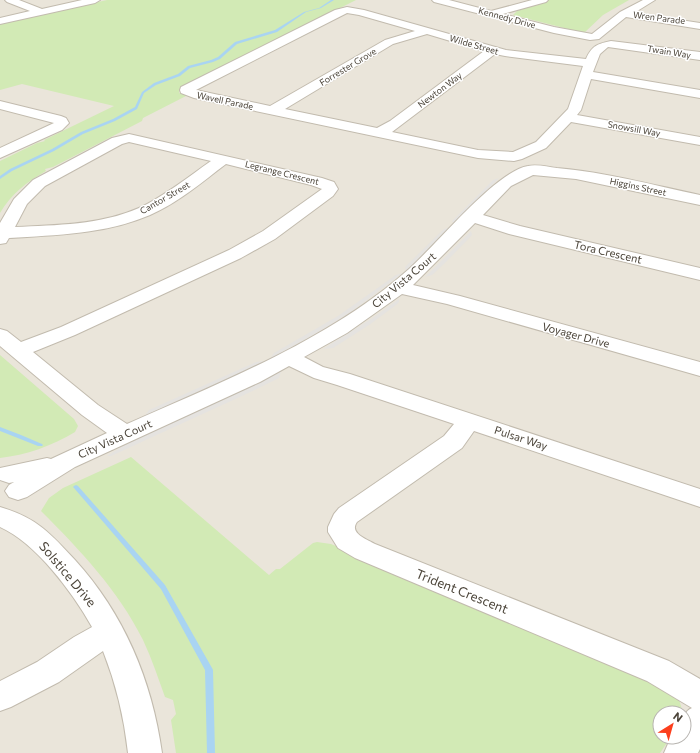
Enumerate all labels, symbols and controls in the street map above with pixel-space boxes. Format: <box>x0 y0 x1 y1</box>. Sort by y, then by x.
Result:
street label: Kennedy Drive <box>477 5 537 31</box>
street label: Wren Parade <box>632 9 686 26</box>
street label: Wilde Street <box>448 32 500 57</box>
street label: Twain Way <box>646 43 692 60</box>
street label: Forrester Grove <box>317 45 378 88</box>
street label: Newton Way <box>415 69 464 110</box>
street label: Wavell Parade <box>196 89 255 112</box>
street label: Snowsill Way <box>607 118 662 139</box>
street label: Legrange Crescent <box>244 158 321 187</box>
street label: Higgins Street <box>609 175 668 198</box>
street label: Cantor Street <box>138 179 192 216</box>
street label: Tora Crescent <box>573 237 644 266</box>
street label: City Vista Court <box>369 249 439 310</box>
street label: Voyager Drive <box>541 319 611 350</box>
street label: City Vista Court <box>76 416 154 461</box>
street label: Pulsar Way <box>493 423 550 452</box>
street label: Solstice Drive <box>36 538 100 610</box>
street label: Trident Crescent <box>414 565 510 617</box>
north arrow <box>652 705 692 745</box>
text: N <box>671 709 686 724</box>

